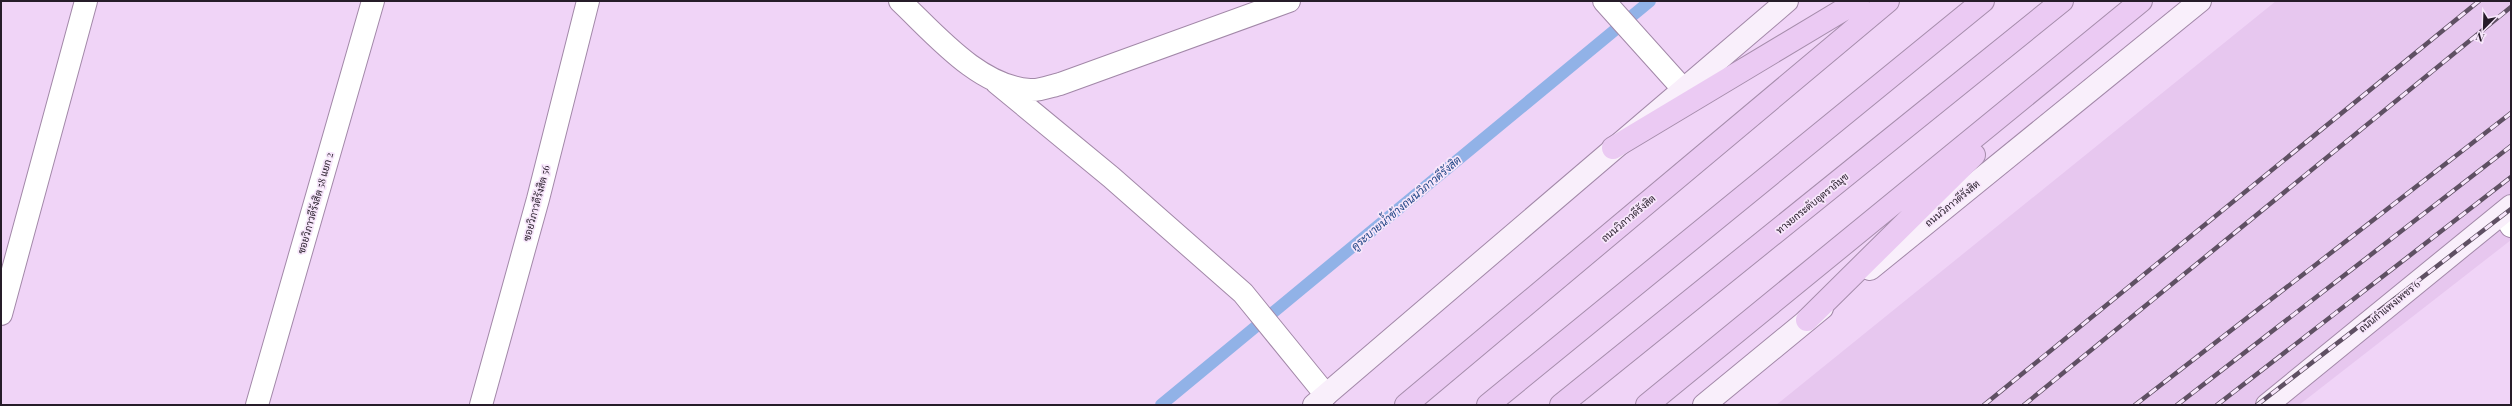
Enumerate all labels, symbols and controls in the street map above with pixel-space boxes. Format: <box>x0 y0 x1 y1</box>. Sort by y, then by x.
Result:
north arrow <box>2464 8 2504 48</box>
text: N <box>2473 29 2486 46</box>
street label: ซอยวิภาวดีรังสิต 58 แยก 2 <box>294 150 336 255</box>
water label: คูระบายน้ำข้างถนนวิภาวดีรังสิต <box>1346 150 1465 254</box>
street label: ซอยวิภาวดีรังสิต 56 <box>519 164 553 242</box>
street label: ทางยกระดับอุตราภิมุข <box>1773 169 1852 237</box>
street label: ถนนวิภาวดีรังสิต <box>1922 176 1982 230</box>
street label: ถนนวิภาวดีรังสิต <box>1598 191 1658 245</box>
street label: ถนนกำแพงเพชร 6 <box>2355 277 2423 335</box>

